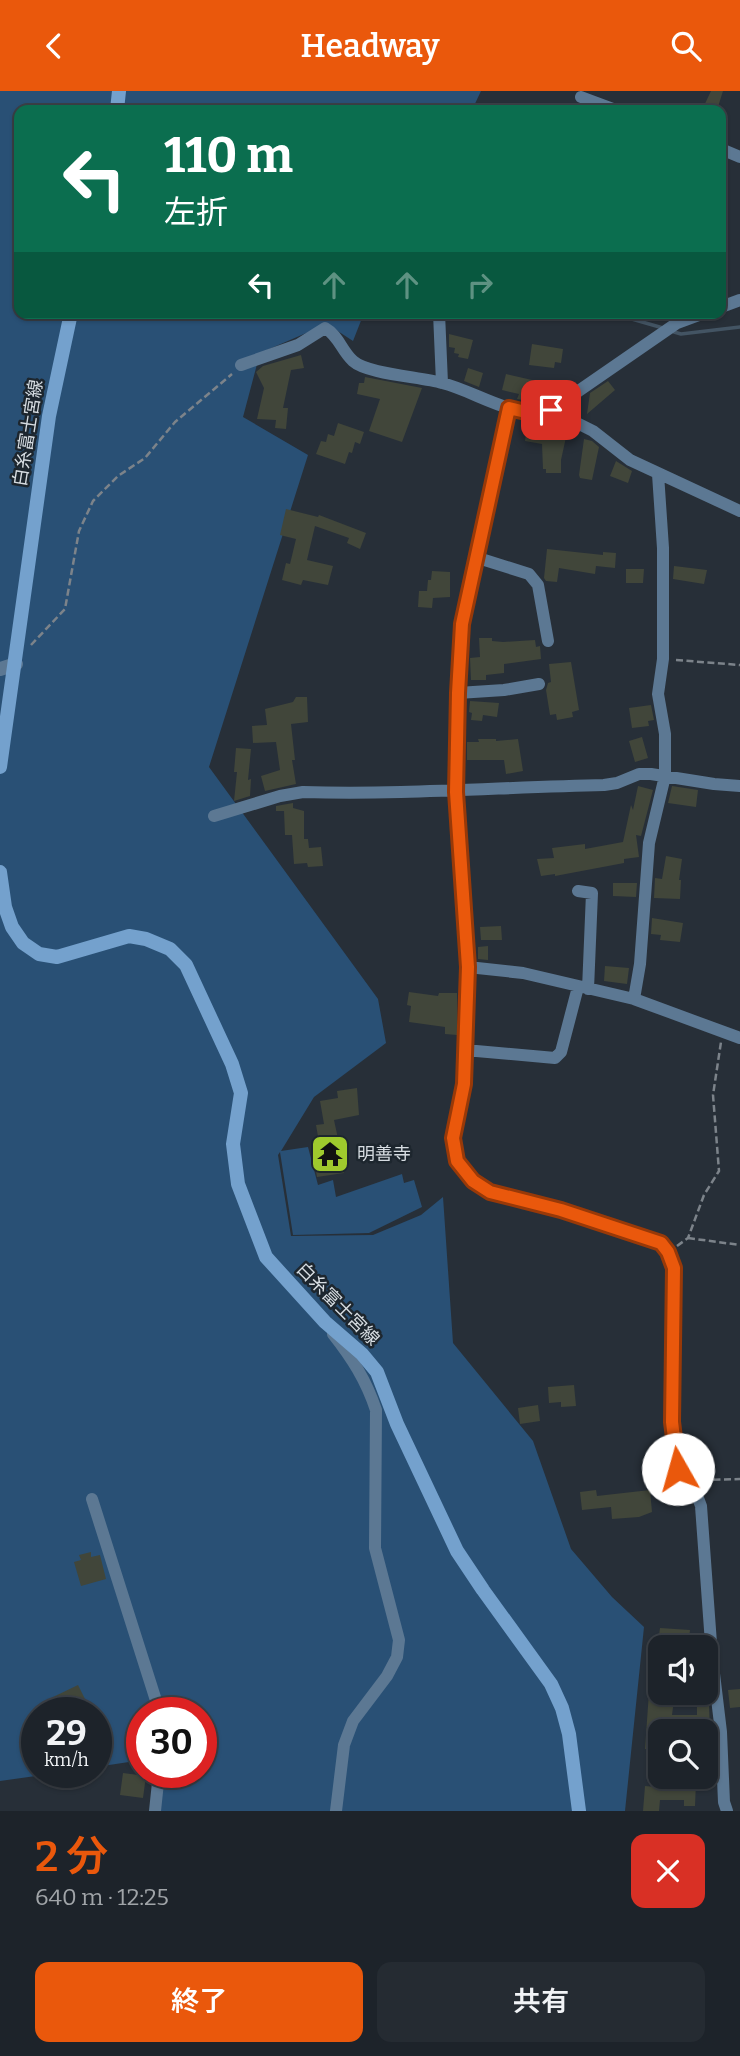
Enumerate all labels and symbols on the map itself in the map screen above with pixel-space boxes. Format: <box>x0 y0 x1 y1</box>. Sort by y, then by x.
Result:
street label: 白糸富士宮線 <box>9 378 47 488</box>
pin <box>521 380 581 440</box>
temple icon: 明善寺 <box>309 1133 351 1175</box>
place label: 明善寺 <box>357 1143 411 1165</box>
street label: 白糸富士宮線 <box>292 1258 384 1350</box>
position arrow <box>641 1432 715 1506</box>
speed limit sign: 30 <box>126 1697 217 1788</box>

